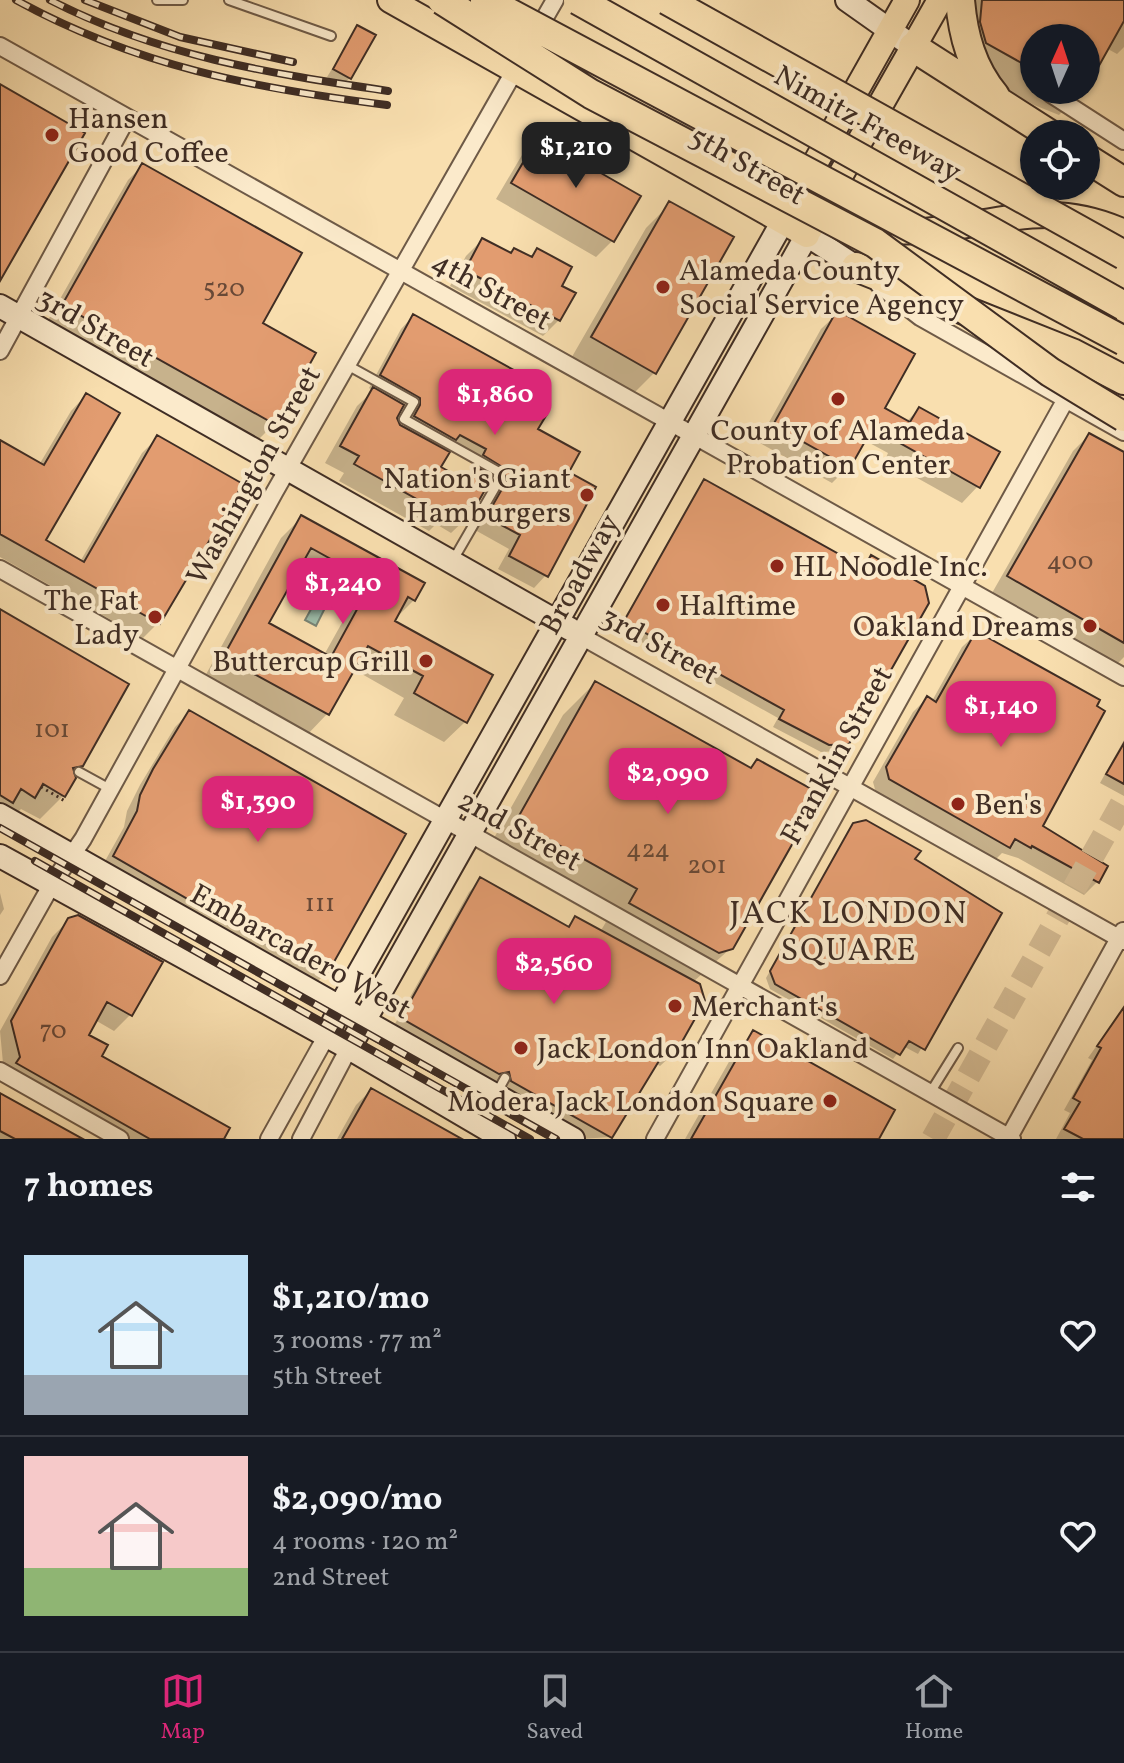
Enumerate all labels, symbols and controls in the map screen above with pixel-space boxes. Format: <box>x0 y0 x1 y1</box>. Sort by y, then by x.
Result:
north arrow <box>1020 24 1100 104</box>
map controls <box>1020 24 1100 200</box>
street label: Nimitz Freeway <box>766 56 968 194</box>
place label: Hansen Good Coffee <box>68 99 229 175</box>
street label: 5th Street <box>681 117 813 217</box>
button: locate <box>1020 120 1100 200</box>
pin: $1,210 <box>511 122 641 190</box>
marker: Hansen Good Coffee <box>43 126 61 144</box>
text: $1,210 <box>540 130 612 166</box>
street label: 4th Street <box>424 242 558 342</box>
place label: Alameda County Social Service Agency <box>679 251 964 327</box>
house number: 520 <box>203 271 245 307</box>
street label: 3rd Street <box>28 278 162 379</box>
marker: Alameda County Social Service Agency <box>654 278 672 296</box>
street label: Washington Street <box>177 359 332 593</box>
pin: $1,860 <box>430 369 560 437</box>
text: $1,860 <box>457 377 533 413</box>
marker: County of Alameda Probation Center <box>829 390 847 408</box>
place label: County of Alameda Probation Center <box>710 411 966 487</box>
place label: Nation's Giant Hamburgers <box>383 459 571 535</box>
marker: Nation's Giant Hamburgers <box>578 486 596 504</box>
street label: Broadway <box>530 507 631 643</box>
house number: 400 <box>1047 544 1093 580</box>
place label: HL Noodle Inc. <box>793 547 988 589</box>
marker: HL Noodle Inc. <box>768 557 786 575</box>
pin: $1,240 <box>278 558 408 626</box>
text: $1,240 <box>305 566 381 602</box>
place label: The Fat Lady <box>44 581 139 657</box>
place label: Halftime <box>679 586 796 628</box>
marker: Halftime <box>654 596 672 614</box>
street label: 3rd Street <box>592 597 726 697</box>
place label: Oakland Dreams <box>853 607 1074 649</box>
marker: The Fat Lady <box>146 608 164 626</box>
marker: Oakland Dreams <box>1081 617 1099 635</box>
place label: Buttercup Grill <box>212 642 410 684</box>
marker: Buttercup Grill <box>417 652 435 670</box>
street label: Franklin Street <box>771 659 904 853</box>
pin: $1,140 <box>936 681 1066 749</box>
text: $1,140 <box>964 689 1038 725</box>
house number: 101 <box>34 712 70 748</box>
pin: $2,090 <box>603 748 733 816</box>
text: $2,090 <box>627 756 709 792</box>
pin: $1,390 <box>193 776 323 844</box>
street label: 2nd Street <box>450 781 589 883</box>
text: $1,390 <box>220 784 296 820</box>
place label: Ben's <box>974 785 1042 827</box>
marker: Ben's <box>949 795 967 813</box>
house number: 424 <box>626 832 670 868</box>
house number: 201 <box>687 848 727 884</box>
street label: Embarcadero West <box>182 875 418 1031</box>
house number: 111 <box>305 886 335 922</box>
district label: JACK LONDON SQUARE <box>730 893 968 974</box>
pin: $2,560 <box>489 938 619 1006</box>
text: $2,560 <box>515 946 593 982</box>
place label: Merchant's <box>691 987 838 1029</box>
marker: Merchant's <box>666 997 684 1015</box>
house number: 70 <box>39 1013 67 1049</box>
place label: Jack London Inn Oakland <box>537 1029 869 1071</box>
marker: Jack London Inn Oakland <box>512 1039 530 1057</box>
place label: Modera Jack London Square <box>447 1082 814 1124</box>
marker: Modera Jack London Square <box>821 1092 839 1110</box>
text: 7 homes <box>24 1164 153 1211</box>
icon: filters <box>1056 1165 1100 1209</box>
text: $1,210/mo <box>272 1276 430 1323</box>
icon: home <box>88 1287 184 1383</box>
icon: heart <box>1056 1313 1100 1357</box>
text: 3 rooms · 77 m² <box>272 1323 442 1359</box>
text: 5th Street <box>272 1359 382 1395</box>
text: $2,090/mo <box>272 1477 442 1524</box>
icon: home <box>88 1488 184 1584</box>
icon: heart <box>1056 1514 1100 1558</box>
text: 4 rooms · 120 m² <box>272 1524 458 1560</box>
text: 2nd Street <box>272 1560 390 1596</box>
tab: Map <box>161 1669 205 1748</box>
tab: Saved <box>527 1669 583 1748</box>
tab: Home <box>905 1669 963 1748</box>

